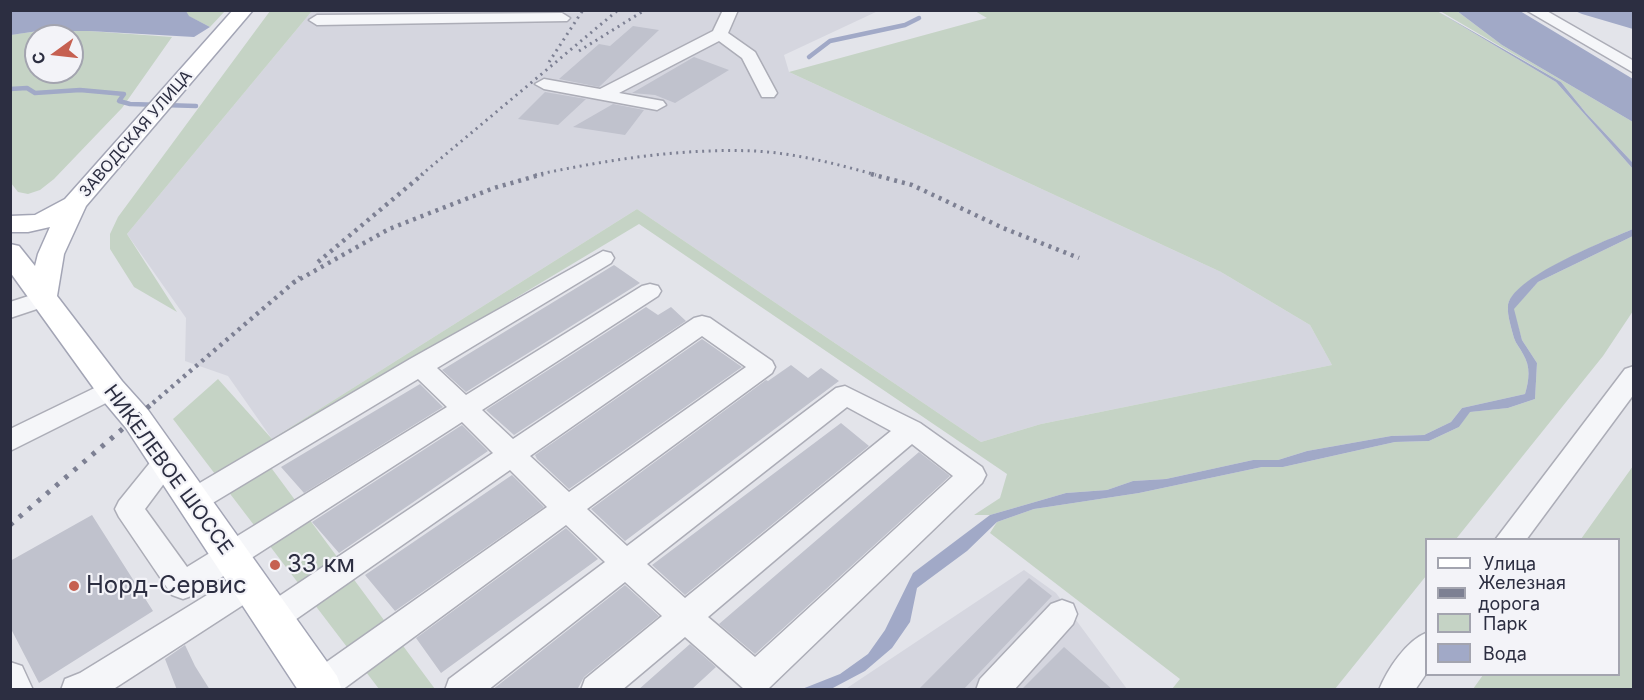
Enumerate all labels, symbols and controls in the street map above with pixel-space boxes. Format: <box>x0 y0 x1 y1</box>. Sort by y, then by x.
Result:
north arrow <box>24 24 84 84</box>
text: С <box>27 50 50 66</box>
street label: ЗАВОДСКАЯ УЛИЦА <box>76 67 196 201</box>
street label: НИКЕЛЕВОЕ ШОССЕ <box>98 380 238 560</box>
legend <box>1425 538 1620 676</box>
place label: 33 км <box>287 551 355 579</box>
text: Улица <box>1483 553 1536 574</box>
marker: 33 км <box>268 558 282 572</box>
place label: Норд-Сервис <box>86 572 247 600</box>
text: Железная дорога <box>1478 572 1566 614</box>
marker: Норд-Сервис <box>67 579 81 593</box>
text: Парк <box>1483 613 1527 634</box>
text: Вода <box>1483 643 1527 664</box>

